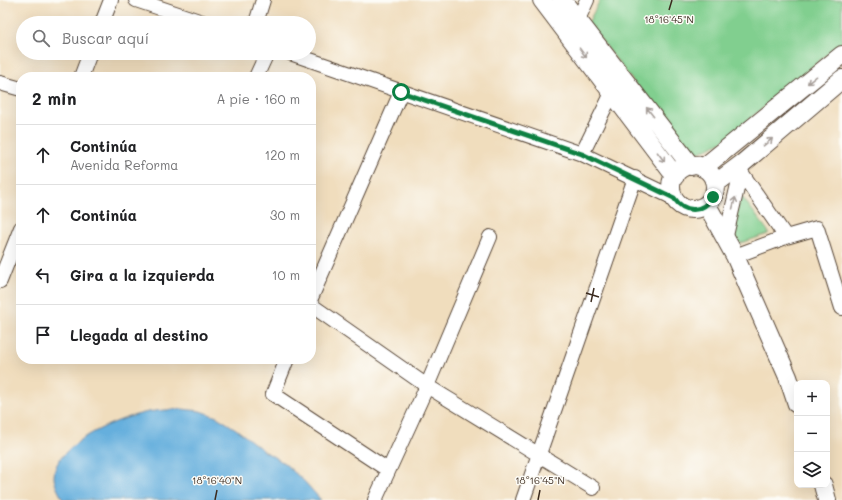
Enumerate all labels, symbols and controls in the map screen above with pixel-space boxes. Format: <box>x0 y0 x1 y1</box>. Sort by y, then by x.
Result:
text: 18°16'45"N <box>644 12 694 26</box>
search box <box>16 16 316 60</box>
icon: search <box>30 27 52 49</box>
text: Buscar aquí <box>62 28 149 48</box>
one-way arrow <box>578 48 587 59</box>
one-way arrow <box>806 75 817 84</box>
route start <box>392 83 410 101</box>
text: 2 min <box>32 87 77 109</box>
text: A pie · 160 m <box>217 90 300 107</box>
one-way arrow <box>646 107 654 118</box>
text: Continúa <box>70 136 137 156</box>
one-way arrow <box>762 138 773 147</box>
icon: ahead <box>32 144 54 166</box>
text: 120 m <box>264 146 300 163</box>
one-way arrow <box>657 152 665 163</box>
text: Avenida Reforma <box>70 156 178 173</box>
route end <box>704 188 722 206</box>
one-way arrow <box>731 196 738 209</box>
icon: ahead <box>32 204 54 226</box>
text: Continúa <box>70 205 137 225</box>
text: 30 m <box>270 206 300 223</box>
icon: left <box>32 264 54 286</box>
text: Gira a la izquierda <box>70 265 215 285</box>
text: 10 m <box>272 266 300 283</box>
icon: arrive <box>32 324 54 346</box>
text: Llegada al destino <box>70 325 208 345</box>
map controls <box>794 380 830 488</box>
button: + <box>794 380 830 416</box>
button: − <box>794 416 830 452</box>
button: layers <box>794 452 830 488</box>
text: 18°16'40"N <box>192 473 242 487</box>
text: 18°16'45"N <box>515 473 565 487</box>

